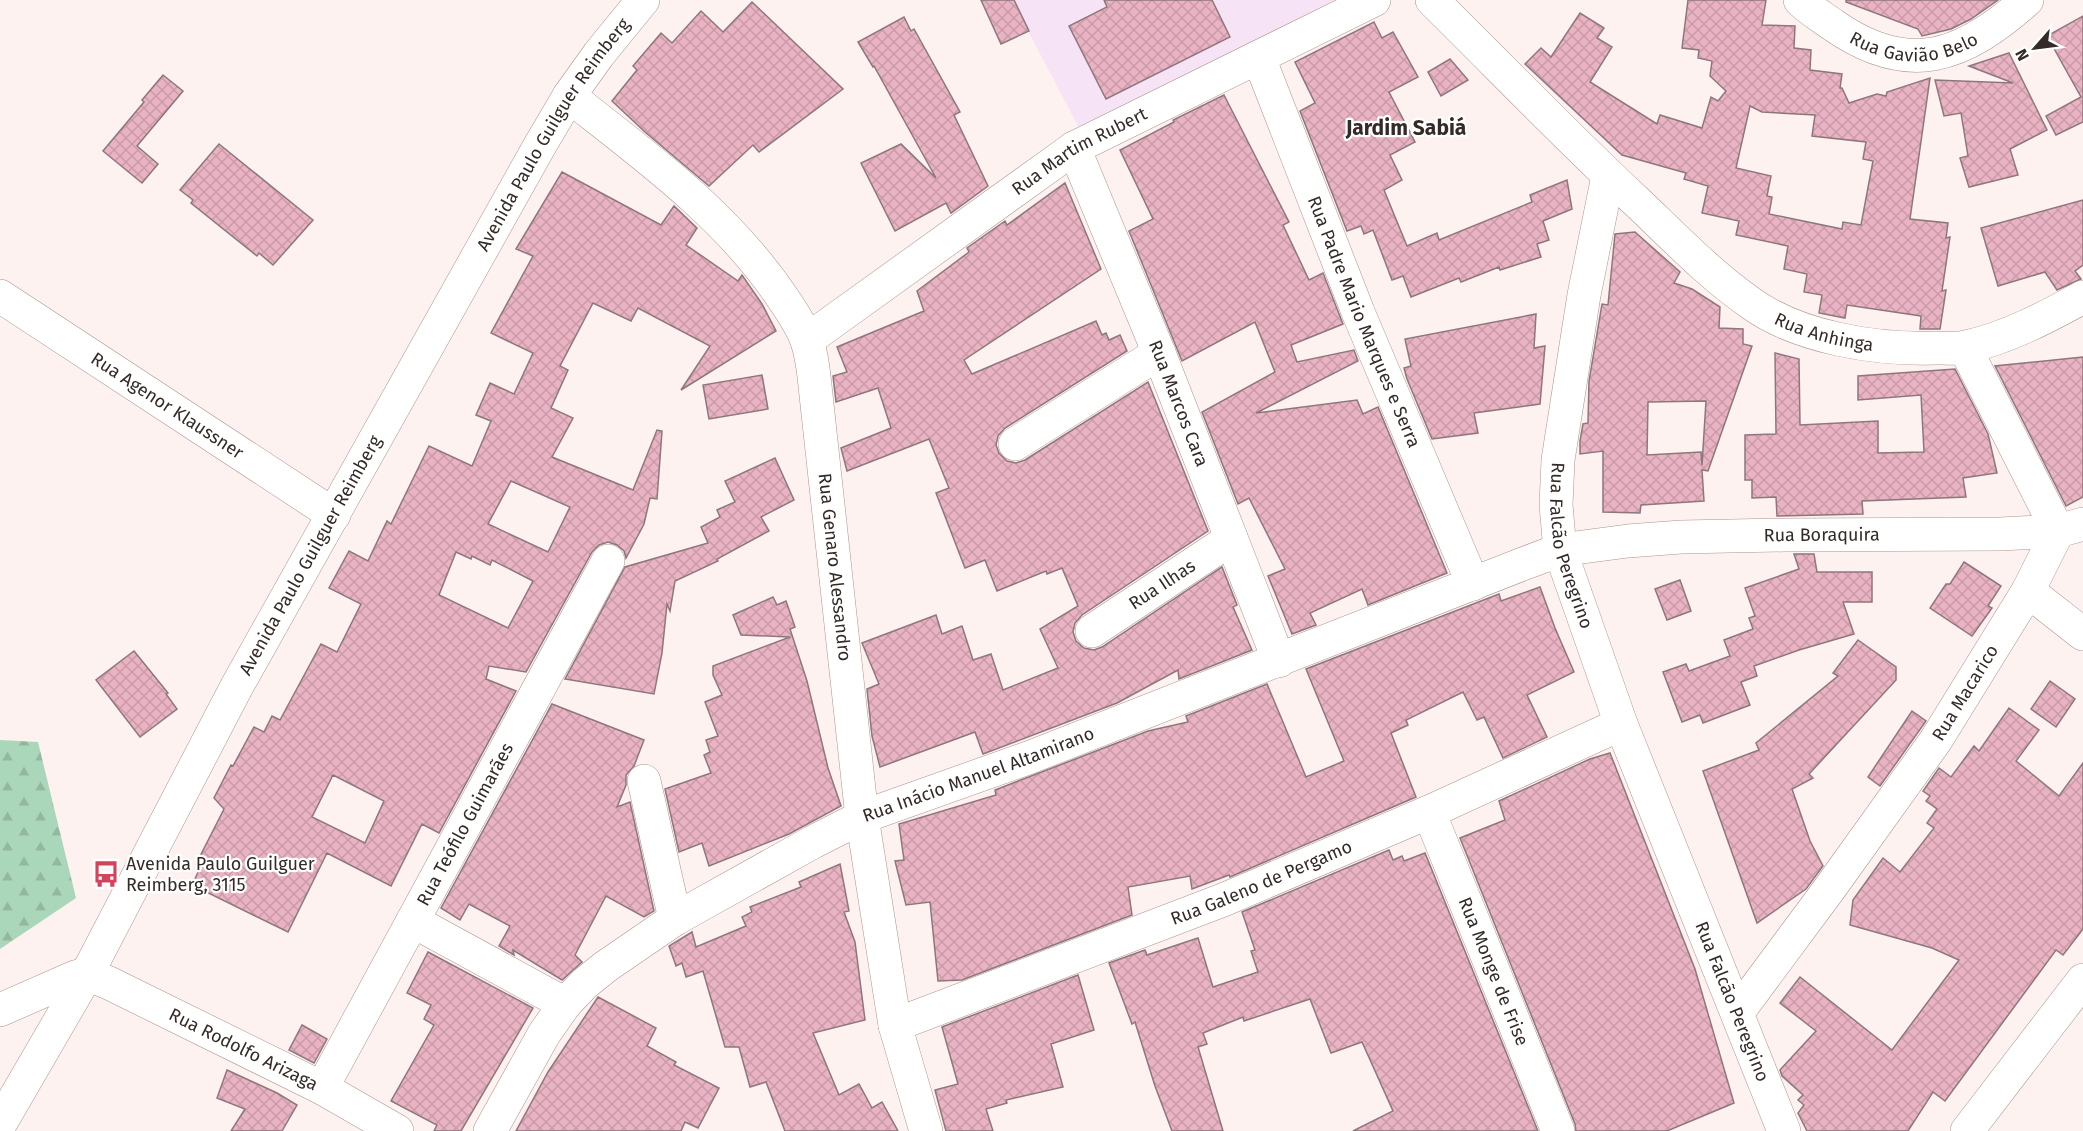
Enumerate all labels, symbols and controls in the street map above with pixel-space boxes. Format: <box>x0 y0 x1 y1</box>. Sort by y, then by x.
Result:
street label: Avenida Paulo Guilguer Reimberg <box>472 13 635 255</box>
north arrow <box>2005 18 2065 78</box>
street label: Rua Gavião Belo <box>1848 22 1980 44</box>
text: Rua Gavião Belo <box>1846 27 1982 67</box>
text: N <box>2011 46 2033 64</box>
street label: Rua Martim Rubert <box>1008 102 1151 200</box>
district label: Jardim Sabiá <box>1345 115 1466 141</box>
street label: Rua Padre Mario Marques e Serra <box>1303 193 1425 451</box>
street label: Rua Anhinga <box>1771 308 1875 356</box>
street label: Rua Marcos Cara <box>1144 337 1213 470</box>
street label: Rua Agenor Klaussner <box>87 348 248 464</box>
street label: Avenida Paulo Guilguer Reimberg <box>234 431 386 679</box>
street label: Rua Falcão Peregrino <box>1545 462 1598 632</box>
street label: Rua Genaro Alessandro <box>814 472 856 662</box>
street label: Rua Boraquira <box>1763 524 1880 546</box>
street label: Rua Ilhas <box>1125 555 1199 615</box>
street label: Rua Macarico <box>1927 641 2003 745</box>
street label: Rua Inácio Manuel Altamirano <box>860 722 1097 827</box>
street label: Rua Teófilo Guimarães <box>412 739 518 910</box>
street label: Rua Galeno de Pergamo <box>1168 835 1355 930</box>
place label: Avenida Paulo Guilguer Reimberg, 3115 <box>126 853 315 896</box>
bus stop icon: Avenida Paulo Guilguer Reimberg, 3115 <box>91 859 121 889</box>
street label: Rua Monge de Frise <box>1454 894 1533 1049</box>
street label: Rua Falcão Peregrino <box>1690 918 1774 1085</box>
street label: Rua Rodolfo Arizaga <box>165 1003 322 1095</box>

